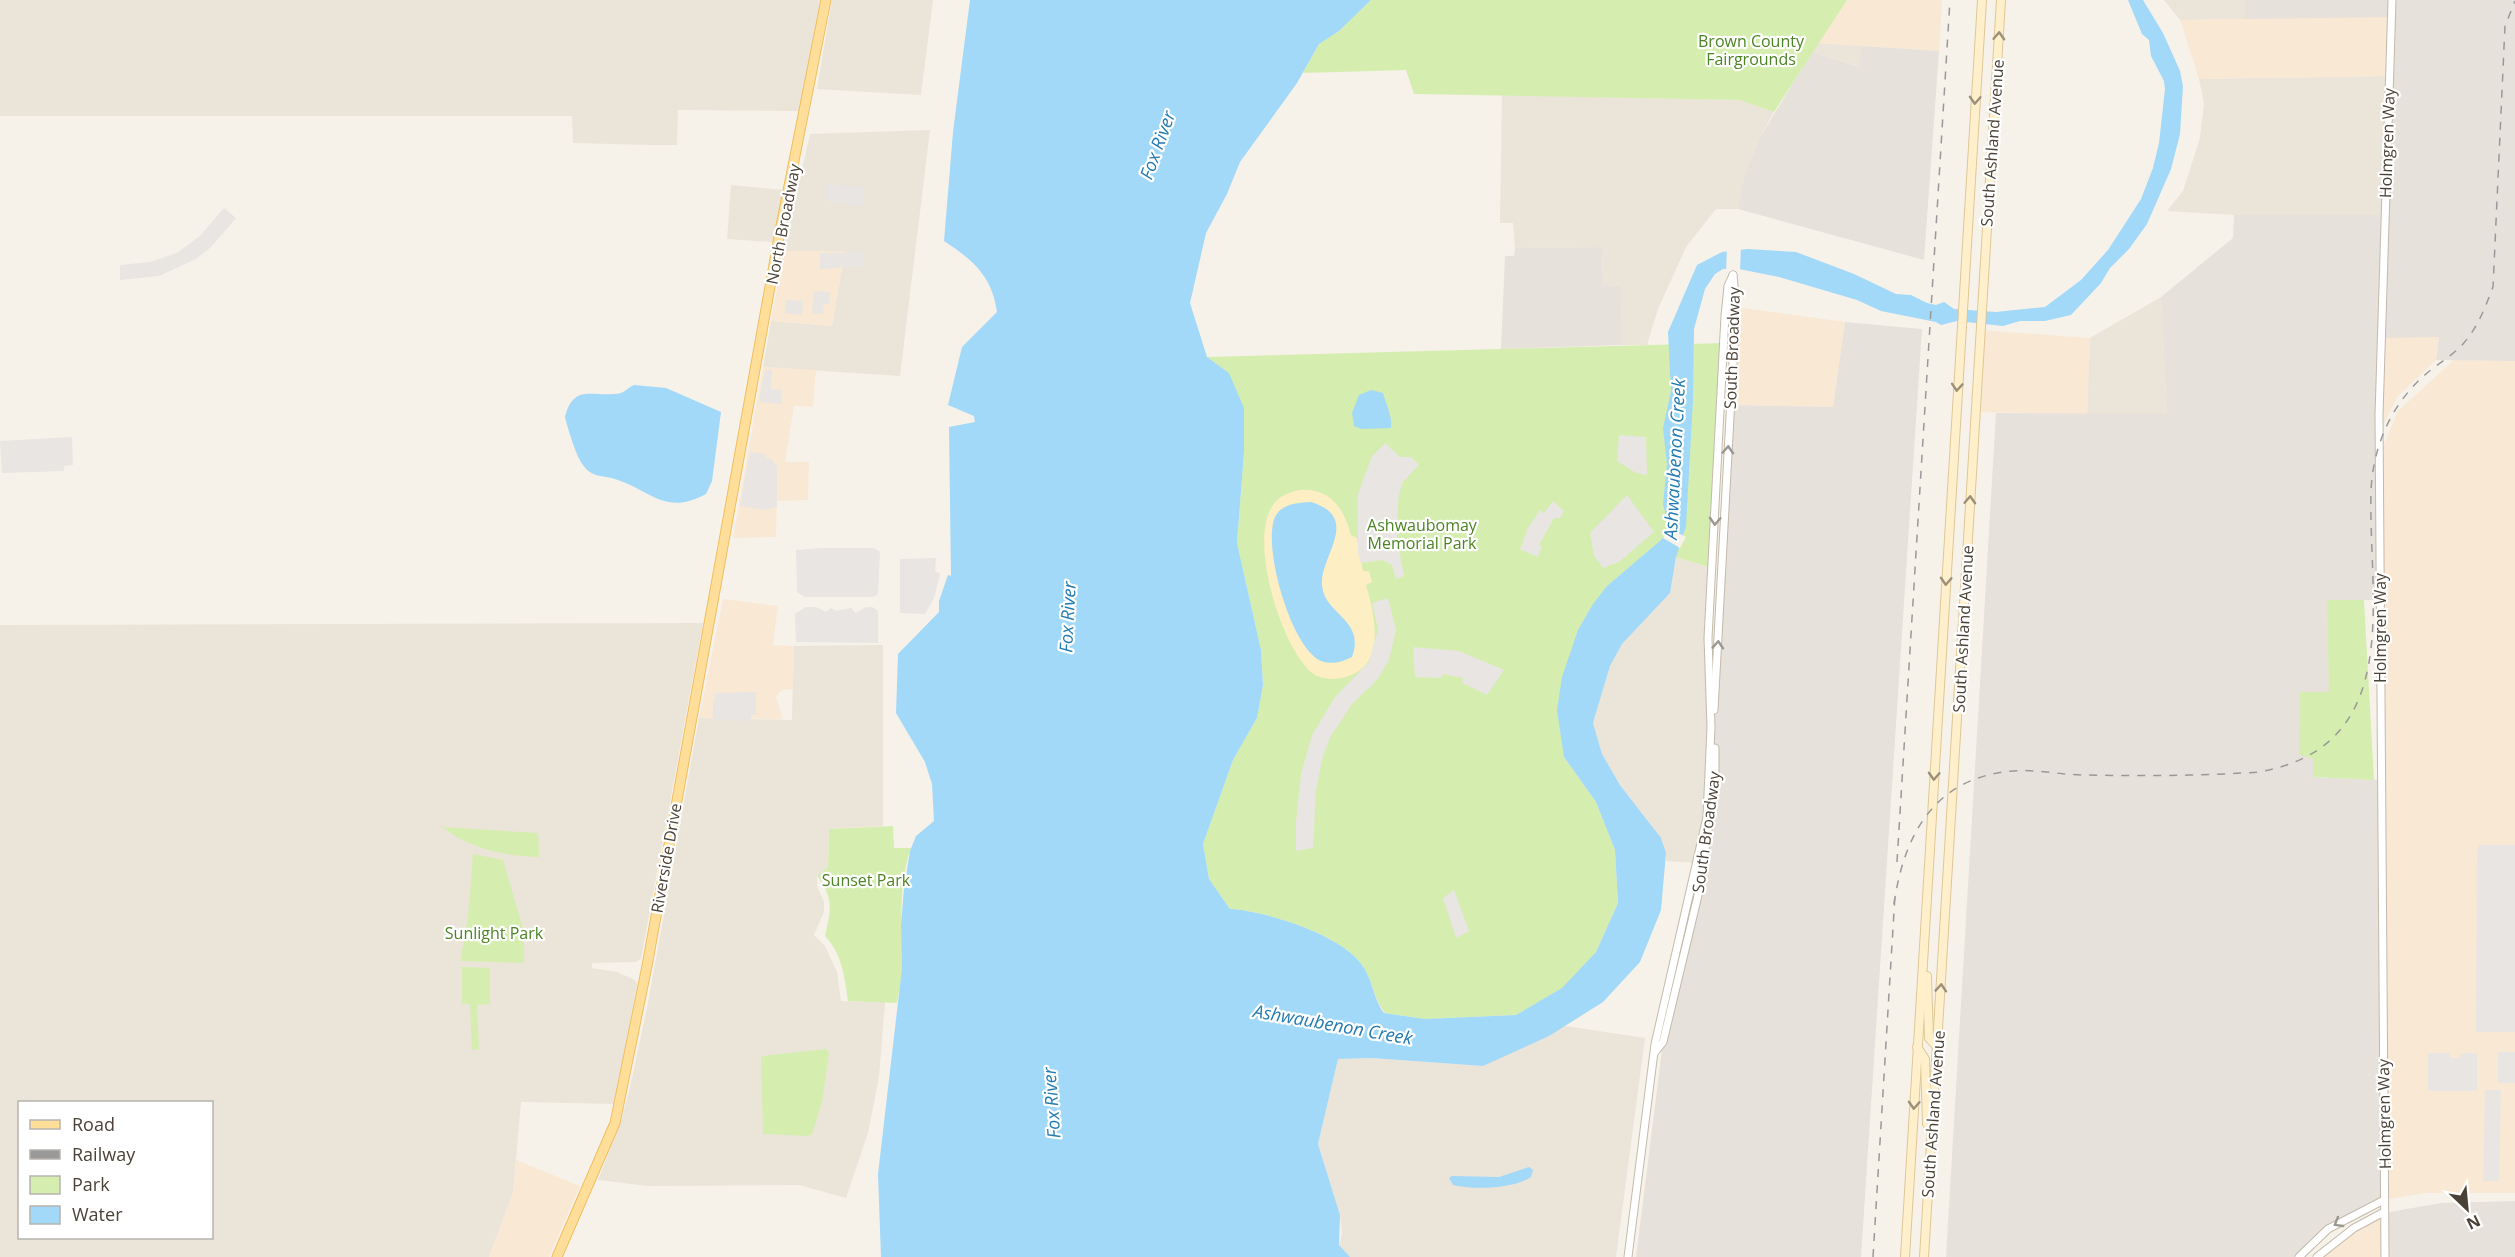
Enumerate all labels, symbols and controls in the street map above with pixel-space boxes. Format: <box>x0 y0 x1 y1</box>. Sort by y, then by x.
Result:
park label: Brown County Fairgrounds <box>1698 30 1805 70</box>
one-way arrow <box>1992 31 2005 40</box>
street label: South Ashland Avenue <box>1975 59 2009 227</box>
street label: Holmgren Way <box>2374 87 2400 198</box>
one-way arrow <box>1969 96 1982 105</box>
water label: Fox River <box>1134 107 1181 183</box>
street label: North Broadway <box>761 161 806 286</box>
street label: South Broadway <box>1719 285 1745 410</box>
water label: Ashwaubenon Creek <box>1658 377 1690 542</box>
one-way arrow <box>1951 382 1964 391</box>
one-way arrow <box>1722 446 1735 455</box>
one-way arrow <box>1964 496 1977 505</box>
park label: Ashwaubomay Memorial Park <box>1367 514 1478 554</box>
one-way arrow <box>1708 517 1721 526</box>
street label: South Ashland Avenue <box>1948 545 1978 713</box>
street label: Holmgren Way <box>2369 572 2391 683</box>
one-way arrow <box>1939 577 1952 586</box>
water label: Fox River <box>1053 580 1081 653</box>
one-way arrow <box>1711 641 1724 650</box>
street label: South Broadway <box>1687 769 1726 894</box>
one-way arrow <box>1928 772 1941 781</box>
street label: Riverside Drive <box>646 801 686 915</box>
park label: Sunset Park <box>822 869 911 891</box>
park label: Sunlight Park <box>445 922 544 944</box>
one-way arrow <box>1934 984 1947 993</box>
water label: Ashwaubenon Creek <box>1250 998 1416 1050</box>
street label: South Ashland Avenue <box>1916 1030 1950 1198</box>
street label: Holmgren Way <box>2372 1058 2396 1169</box>
water label: Fox River <box>1036 1066 1065 1139</box>
legend <box>18 1101 213 1239</box>
one-way arrow <box>1908 1101 1921 1110</box>
text: Road <box>72 1112 115 1136</box>
text: Railway <box>72 1142 136 1166</box>
text: Park <box>72 1172 110 1196</box>
north arrow <box>2437 1179 2497 1239</box>
text: Water <box>72 1202 123 1226</box>
text: N <box>2463 1210 2484 1235</box>
one-way arrow <box>2334 1216 2344 1228</box>

